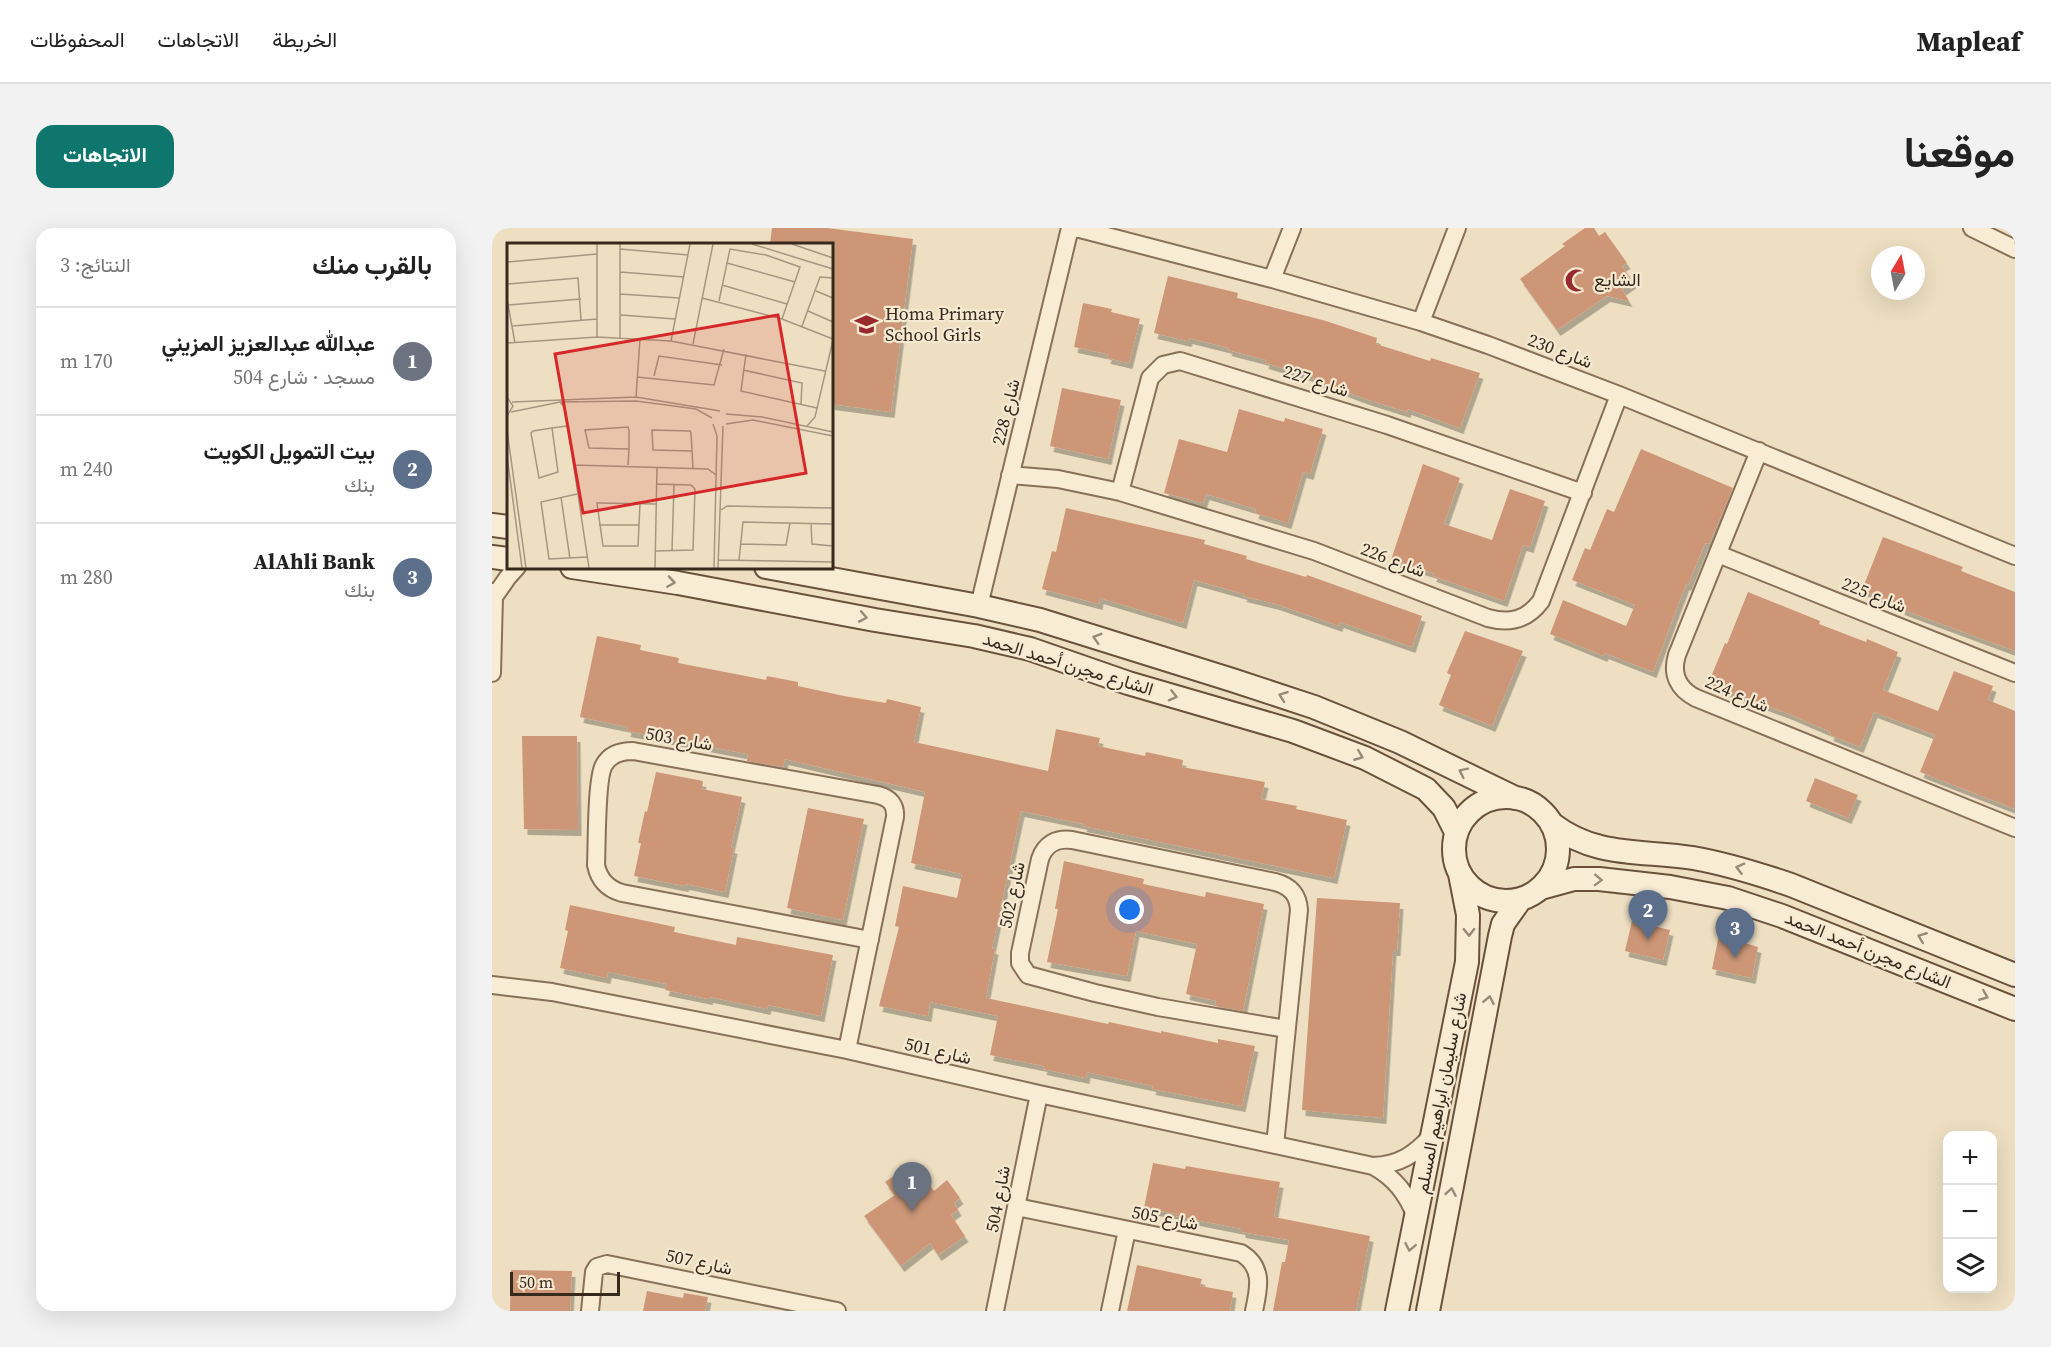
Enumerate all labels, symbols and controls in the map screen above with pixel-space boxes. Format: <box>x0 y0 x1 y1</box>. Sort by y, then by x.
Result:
text: Mapleaf <box>1917 22 2021 60</box>
text: المحفوظات <box>30 25 125 54</box>
text: الاتجاهات <box>158 25 239 54</box>
text: الخريطة <box>272 25 337 54</box>
text: موقعنا <box>1904 123 2015 181</box>
button: الاتجاهات <box>36 125 174 188</box>
inset map <box>507 243 832 568</box>
north arrow <box>1871 246 1925 300</box>
text: بالقرب منك <box>312 247 432 283</box>
text: النتائج: 3 <box>60 251 131 279</box>
mosque icon: الشايع <box>1563 267 1589 293</box>
place label: الشايع <box>1594 267 1641 292</box>
place label: Homa Primary School Girls <box>885 301 1005 347</box>
school or university icon: Homa Primary School Girls <box>854 311 880 337</box>
street label: شارع 230 <box>1524 327 1596 374</box>
text: عبدالله عبدالعزيز المزيني <box>161 328 375 358</box>
text: 170 m <box>60 347 113 375</box>
text: 1 <box>407 347 418 375</box>
street label: شارع 227 <box>1280 358 1352 403</box>
text: مسجد · شارع 504 <box>233 363 375 391</box>
street label: شارع 228 <box>985 376 1026 448</box>
text: بيت التمويل الكويت <box>203 436 375 466</box>
text: 240 m <box>60 455 113 483</box>
text: 2 <box>407 455 418 483</box>
text: بنك <box>344 471 375 499</box>
street label: شارع 226 <box>1357 536 1429 583</box>
text: AlAhli Bank <box>253 546 375 576</box>
text: 280 m <box>60 563 113 591</box>
text: 3 <box>407 563 418 591</box>
street label: شارع 225 <box>1838 570 1910 619</box>
one-way arrow <box>666 575 676 588</box>
text: بنك <box>344 576 375 604</box>
one-way arrow <box>858 610 868 623</box>
street label: الشارع مجرن أحمد الحمد <box>980 626 1157 701</box>
one-way arrow <box>1092 633 1103 645</box>
street label: شارع 224 <box>1701 669 1773 718</box>
one-way arrow <box>1168 689 1178 702</box>
one-way arrow <box>1278 691 1289 704</box>
street label: شارع 503 <box>644 720 714 757</box>
one-way arrow <box>1353 749 1364 761</box>
one-way arrow <box>1458 768 1469 780</box>
street label: شارع 502 <box>992 859 1031 930</box>
one-way arrow <box>1735 863 1745 876</box>
one-way arrow <box>1594 873 1603 886</box>
pin: 2 <box>1628 890 1668 940</box>
your location <box>1115 895 1144 924</box>
street label: الشارع مجرن أحمد الحمد <box>1781 905 1955 994</box>
pin: 3 <box>1716 908 1754 958</box>
one-way arrow <box>1462 927 1475 936</box>
one-way arrow <box>1917 932 1928 945</box>
one-way arrow <box>1977 989 1988 1001</box>
street label: شارع سليمان ابراهيم المسلم <box>1409 990 1472 1196</box>
one-way arrow <box>1482 996 1495 1006</box>
street label: شارع 501 <box>902 1031 974 1070</box>
map controls <box>1943 1131 1997 1293</box>
button: + <box>1943 1131 1997 1185</box>
pin: 1 <box>892 1162 932 1212</box>
street label: شارع 504 <box>979 1163 1016 1234</box>
button: − <box>1943 1185 1997 1239</box>
one-way arrow <box>1444 1187 1457 1197</box>
street label: شارع 505 <box>1130 1199 1201 1236</box>
button: layers <box>1943 1239 1997 1293</box>
street label: شارع 507 <box>664 1242 735 1281</box>
one-way arrow <box>1404 1242 1417 1252</box>
scale bar <box>510 1269 620 1296</box>
text: 50 m <box>519 1271 553 1293</box>

